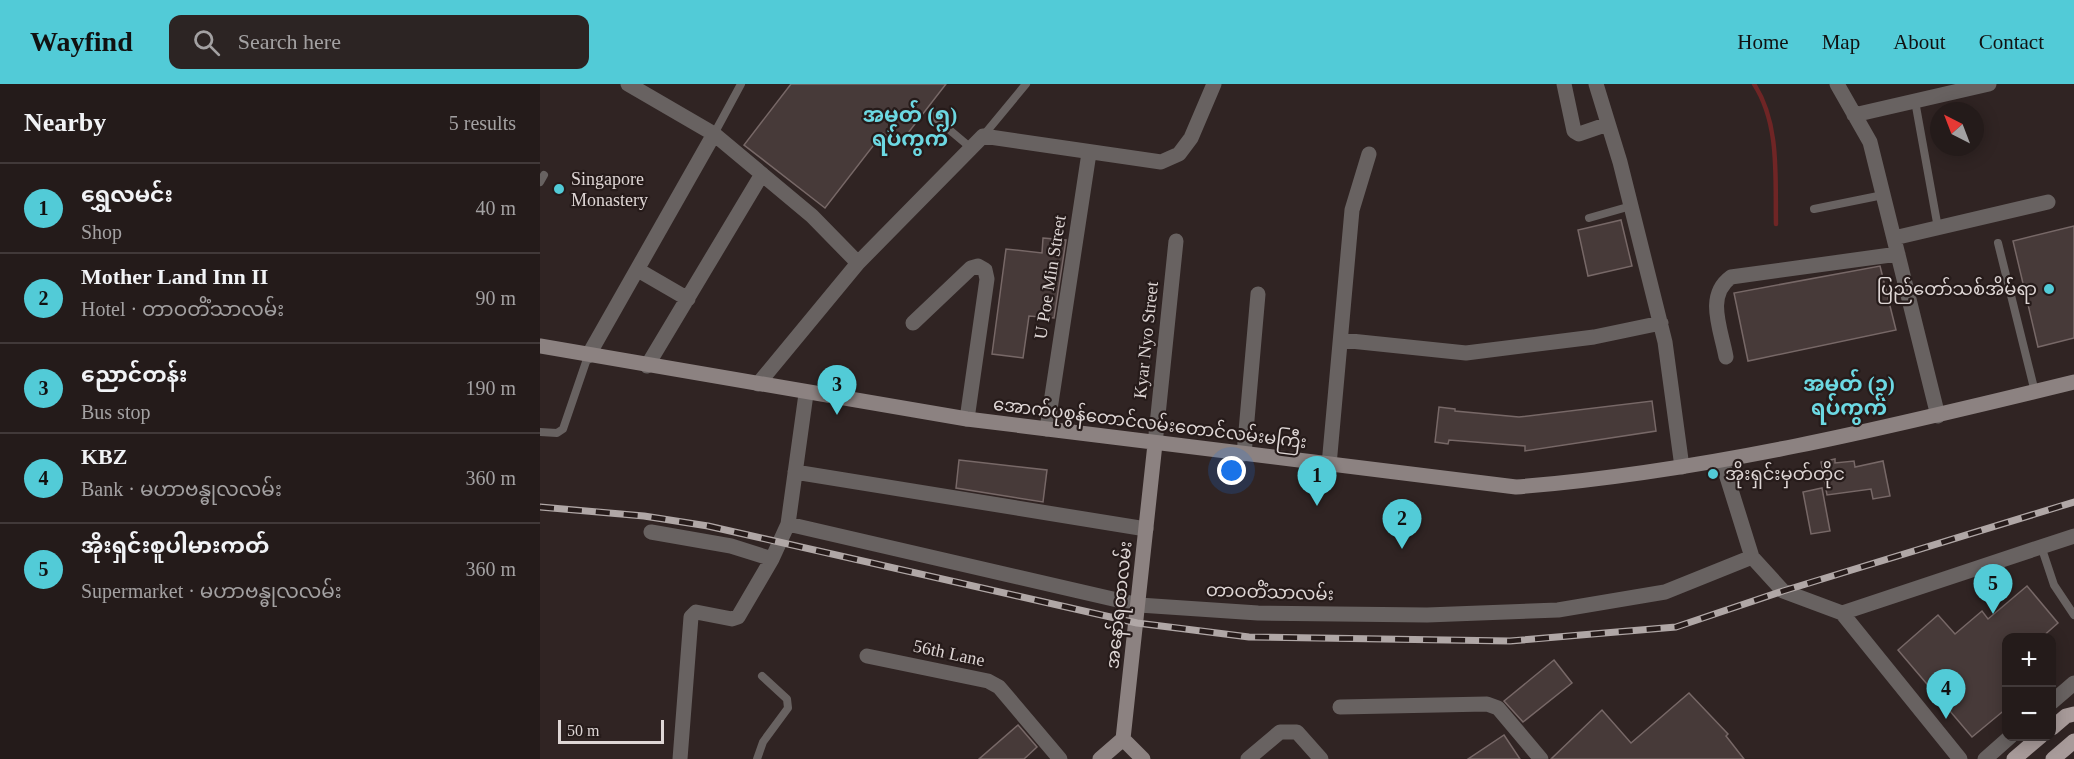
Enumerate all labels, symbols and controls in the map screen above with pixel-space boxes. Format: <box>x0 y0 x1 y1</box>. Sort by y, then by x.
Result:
search box <box>169 15 589 69</box>
text: Wayfind <box>30 26 133 57</box>
icon: search <box>190 26 223 59</box>
text: Search here <box>238 29 341 54</box>
text: Home <box>1737 30 1789 54</box>
text: Map <box>1822 30 1860 54</box>
text: About <box>1893 30 1946 54</box>
text: Contact <box>1979 30 2044 54</box>
district label: အမှတ် (၅) ရပ်ကွက် <box>863 99 957 156</box>
north arrow <box>1930 102 1984 156</box>
text: Nearby <box>24 108 106 137</box>
text: 5 results <box>449 112 516 134</box>
place label: Singapore Monastery <box>571 169 648 210</box>
text: ရွှေလမင်း <box>81 182 173 207</box>
marker: Singapore Monastery <box>552 182 566 196</box>
text: 1 <box>39 197 49 219</box>
text: 40 m <box>475 197 516 219</box>
street label: U Poe Min Street <box>1030 213 1070 341</box>
text: Shop <box>81 221 122 243</box>
text: Mother Land Inn II <box>81 264 268 289</box>
place label: ပြည်တော်သစ်အိမ််ရာ <box>1877 275 2037 304</box>
street label: Kyar Nyo Street <box>1130 280 1162 400</box>
marker: ပြည်တော်သစ်အိမ််ရာ <box>2042 282 2056 296</box>
text: 2 <box>39 287 49 309</box>
text: 90 m <box>475 287 516 309</box>
text: Hotel · တာဝတိံသာလမ်း <box>81 298 284 320</box>
text: ညောင်တန်း <box>81 362 188 387</box>
pin: 3 <box>818 366 856 415</box>
district label: အမှတ် (၃) ရပ်ကွက် <box>1803 368 1895 425</box>
text: 3 <box>39 377 49 399</box>
text: 190 m <box>465 377 516 399</box>
street label: အောက်ပုစွန်တောင်လမ်းတောင်လမ်းမကြီး <box>991 390 1308 457</box>
text: Bus stop <box>81 401 150 423</box>
text: KBZ <box>81 444 127 469</box>
your location <box>1217 456 1246 485</box>
pin: 1 <box>1298 456 1336 506</box>
place label: အိုးရှင်းမှတ်တိုင <box>1725 460 1845 489</box>
text: 4 <box>39 467 49 489</box>
text: 360 m <box>465 467 516 489</box>
marker: အိုးရှင်းမှတ်တိုင <box>1706 467 1720 481</box>
text: Bank · မဟာဗန္ဓုလလမ်း <box>81 478 282 500</box>
pin: 2 <box>1382 500 1422 549</box>
text: အိုးရှင်းစူပါမားကတ် <box>81 533 269 558</box>
street label: အနော်ရထာလမ်း <box>1099 540 1141 670</box>
text: 5 <box>39 558 49 580</box>
text: 360 m <box>465 558 516 580</box>
pin: 5 <box>1974 564 2012 614</box>
street label: တာဝတိံသာလမ်း <box>1206 577 1334 604</box>
text: Supermarket · မဟာဗန္ဓုလလမ်း <box>81 580 342 602</box>
map controls <box>2002 633 2056 741</box>
button: + <box>2002 633 2056 687</box>
street label: 56th Lane <box>911 636 987 670</box>
pin: 4 <box>1926 670 1966 719</box>
button: − <box>2002 687 2056 741</box>
scale bar <box>558 717 664 744</box>
text: 50 m <box>567 722 599 739</box>

